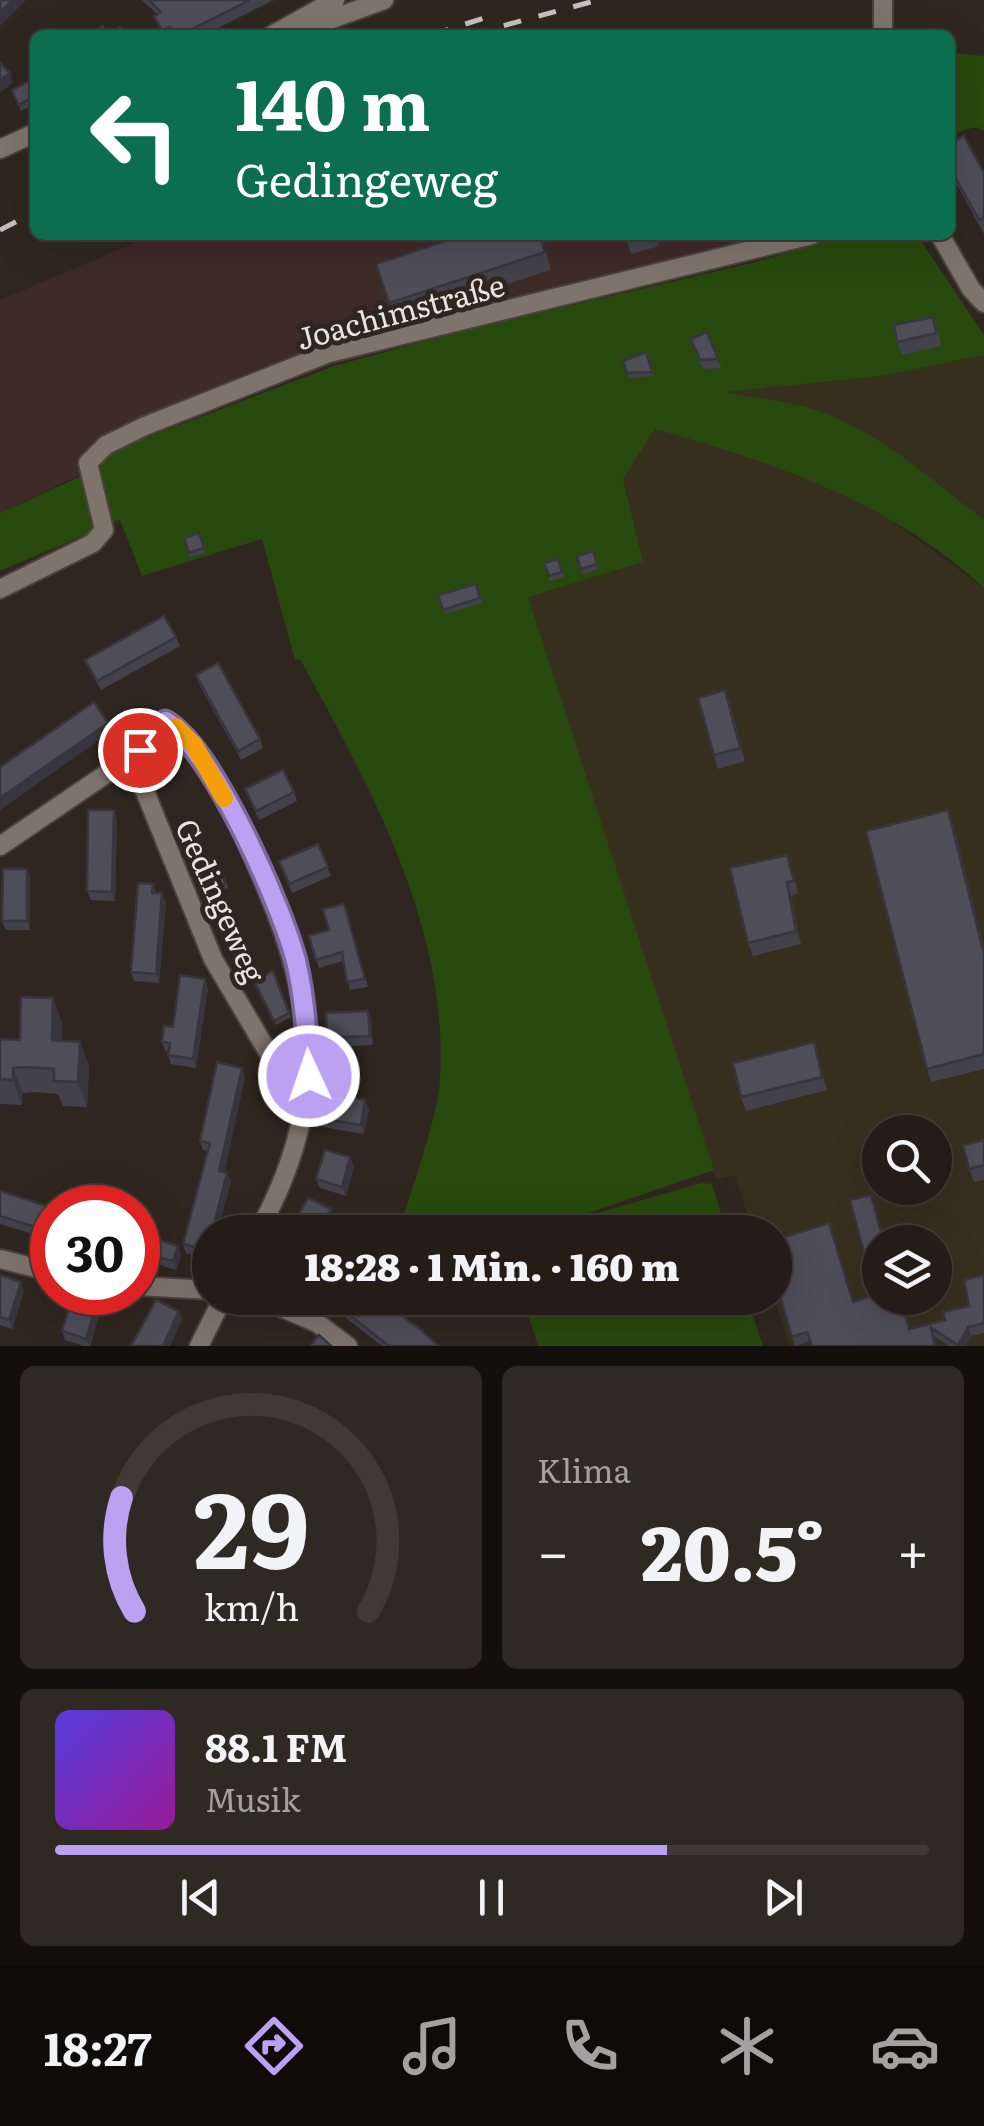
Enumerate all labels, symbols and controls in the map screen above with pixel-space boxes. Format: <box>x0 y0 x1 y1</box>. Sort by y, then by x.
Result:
text: 140 m <box>235 49 430 153</box>
icon: left <box>70 70 200 200</box>
text: Gedingeweg <box>235 144 498 211</box>
street label: Joachimstraße <box>291 261 509 359</box>
pin <box>98 708 183 793</box>
icon: arrive <box>113 723 168 778</box>
street label: Gedingeweg <box>166 811 278 989</box>
position arrow <box>257 1024 361 1128</box>
map controls <box>862 1115 952 1315</box>
button: search <box>862 1115 952 1205</box>
speed limit sign: 30 <box>30 1185 160 1315</box>
button: layers <box>862 1225 952 1315</box>
text: 18:28 · 1 Min. · 160 m <box>304 1236 680 1293</box>
text: Klima <box>537 1445 631 1493</box>
text: 29 <box>193 1447 309 1601</box>
text: 20.5° <box>641 1493 825 1604</box>
text: − <box>537 1508 569 1590</box>
text: + <box>897 1508 929 1590</box>
text: km/h <box>203 1579 299 1632</box>
text: 88.1 FM <box>205 1717 347 1774</box>
text: Musik <box>205 1774 300 1822</box>
icon: previous <box>173 1870 228 1925</box>
icon: pause <box>464 1870 519 1925</box>
icon: next <box>756 1870 811 1925</box>
icon: directions <box>239 2011 309 2081</box>
icon: music <box>397 2011 467 2081</box>
icon: phone <box>555 2011 625 2081</box>
icon: climate <box>712 2011 782 2081</box>
icon: car <box>870 2011 940 2081</box>
text: 18:27 <box>44 2013 152 2080</box>

